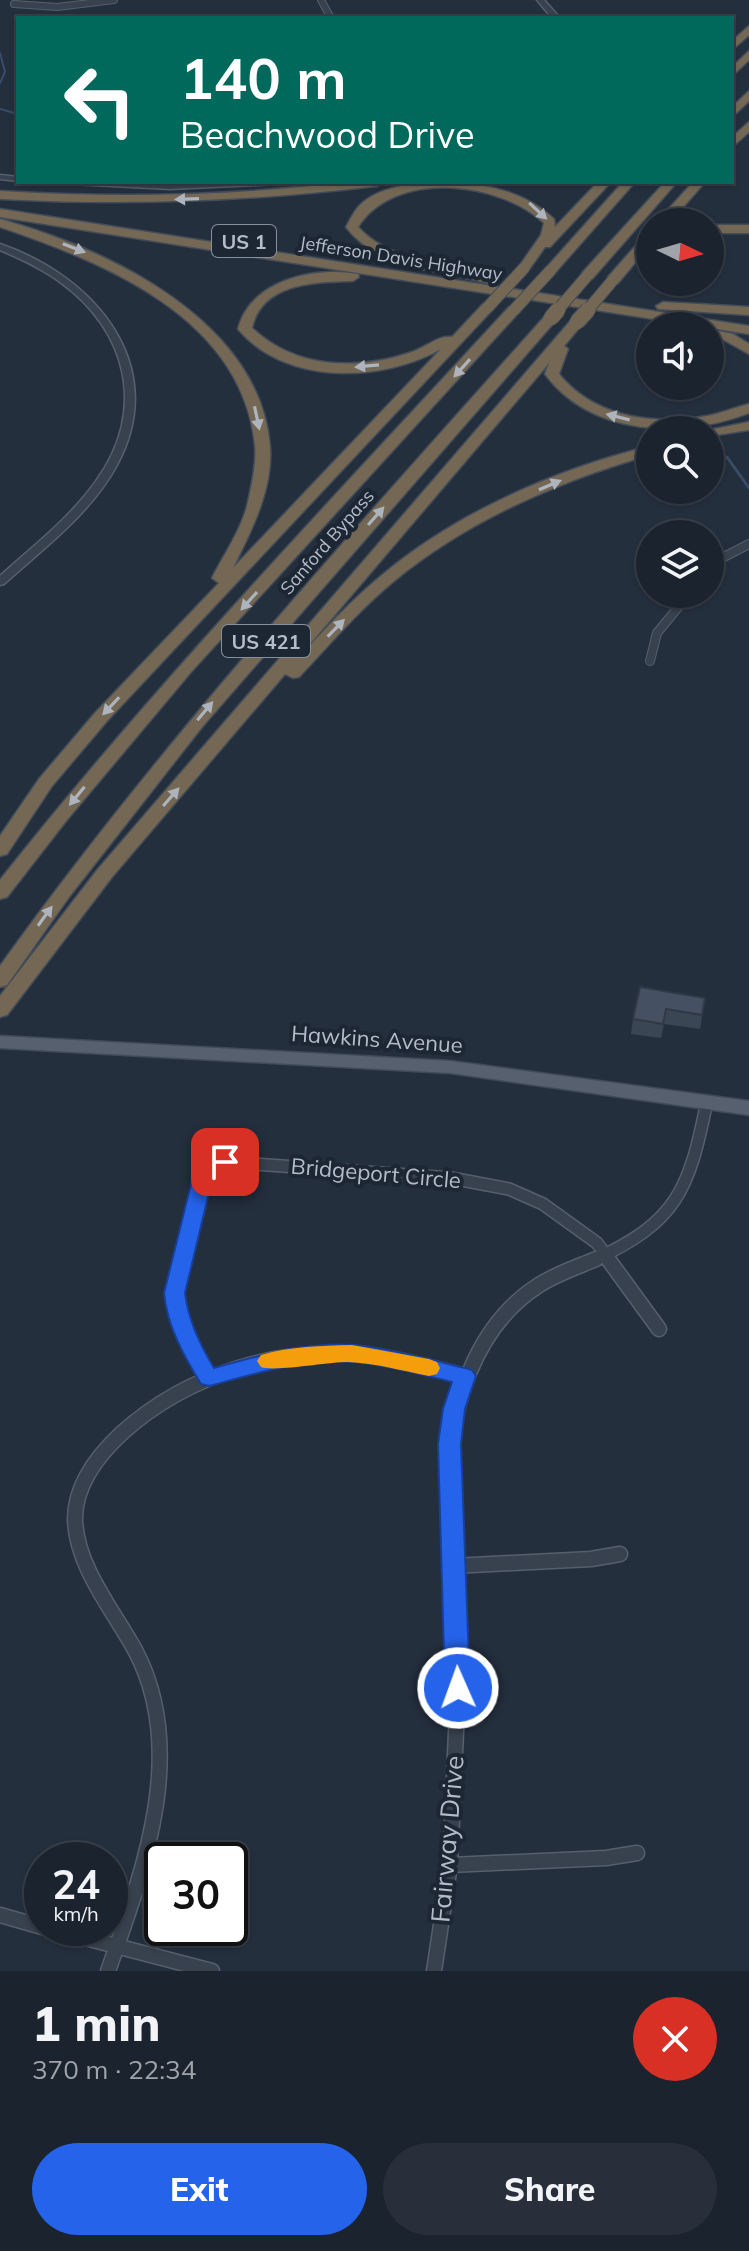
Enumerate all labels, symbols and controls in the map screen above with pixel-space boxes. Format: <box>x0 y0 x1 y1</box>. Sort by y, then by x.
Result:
text: 140 m <box>180 43 347 113</box>
icon: left <box>48 48 152 152</box>
text: Beachwood Drive <box>180 112 475 157</box>
one-way arrow <box>174 192 199 205</box>
one-way arrow <box>528 201 547 219</box>
north arrow <box>636 208 724 296</box>
map controls <box>636 208 724 608</box>
road number: US 1 <box>212 225 276 257</box>
street label: Jefferson Davis Highway <box>298 231 504 285</box>
one-way arrow <box>62 242 86 255</box>
button: sound <box>636 312 724 400</box>
one-way arrow <box>453 358 471 377</box>
one-way arrow <box>354 360 379 373</box>
one-way arrow <box>252 406 264 431</box>
one-way arrow <box>606 410 631 422</box>
button: search <box>636 416 724 504</box>
one-way arrow <box>538 478 562 491</box>
street label: Sanford Bypass <box>275 485 379 599</box>
one-way arrow <box>367 507 385 526</box>
button: layers <box>636 520 724 608</box>
one-way arrow <box>240 591 258 610</box>
one-way arrow <box>326 619 345 638</box>
road number: US 421 <box>222 625 310 657</box>
one-way arrow <box>103 697 121 716</box>
one-way arrow <box>196 702 213 722</box>
one-way arrow <box>69 786 85 806</box>
one-way arrow <box>162 787 179 807</box>
one-way arrow <box>36 906 52 926</box>
street label: Hawkins Avenue <box>290 1019 464 1059</box>
pin <box>191 1128 259 1196</box>
icon: arrive <box>203 1140 247 1184</box>
street label: Bridgeport Circle <box>290 1152 462 1194</box>
position arrow <box>416 1646 500 1730</box>
street label: Fairway Drive <box>423 1754 471 1924</box>
speed limit sign: 30 <box>144 1842 248 1946</box>
text: 24 <box>52 1859 100 1909</box>
text: km/h <box>53 1901 99 1926</box>
text: 1 min <box>32 1993 161 2053</box>
button: close <box>633 1997 717 2081</box>
text: 370 m · 22:34 <box>32 2053 196 2086</box>
button: Exit <box>32 2143 367 2235</box>
button: Share <box>383 2143 717 2235</box>

